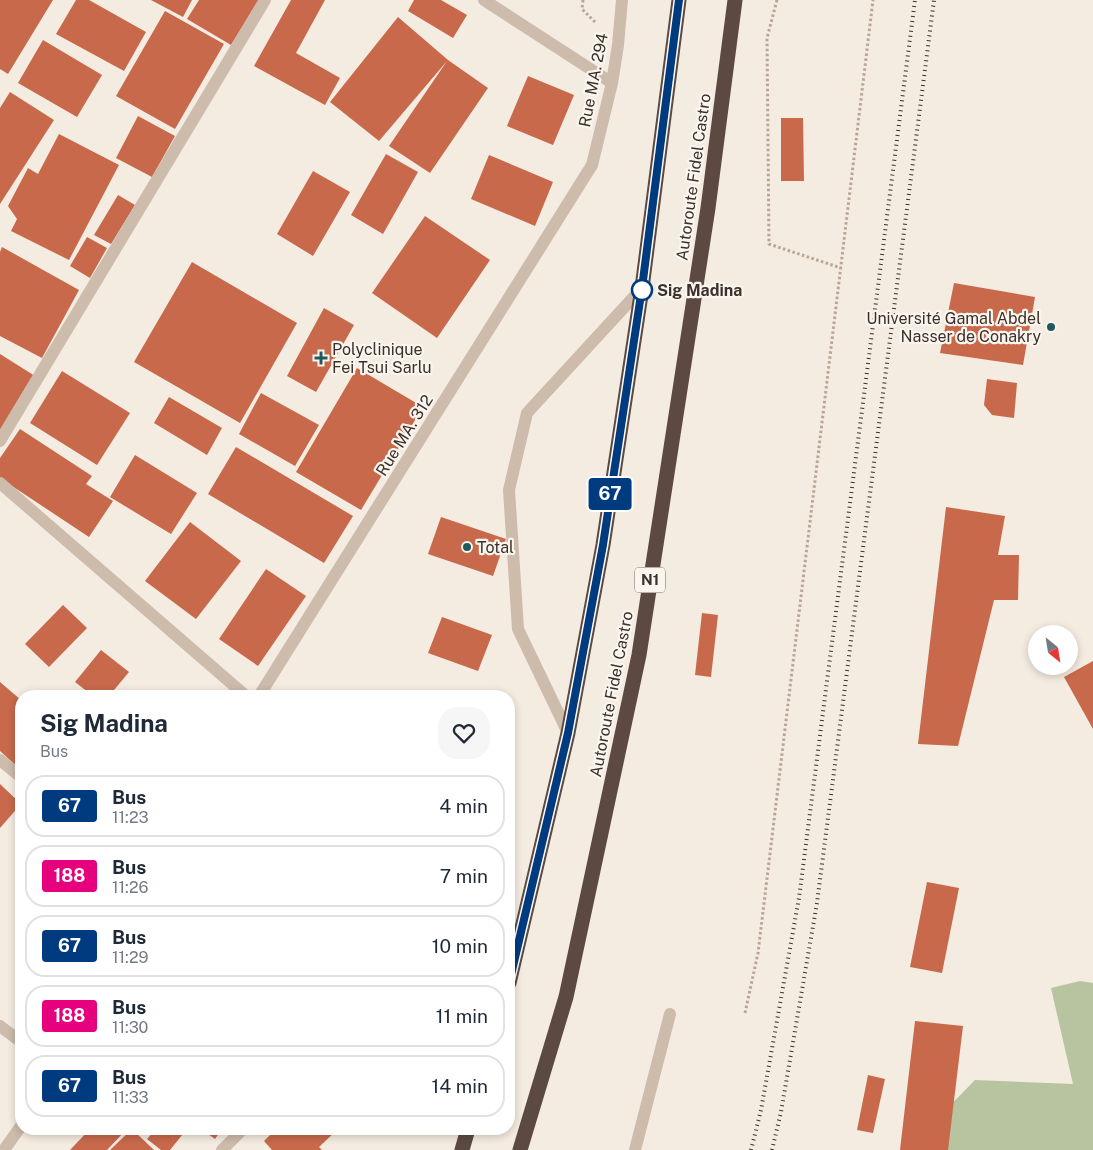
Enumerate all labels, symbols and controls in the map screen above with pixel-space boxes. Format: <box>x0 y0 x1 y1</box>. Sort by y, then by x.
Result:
street label: Rue MA. 294 <box>575 31 612 129</box>
street label: Autoroute Fidel Castro <box>672 92 715 262</box>
marker: Sig Madina <box>631 279 653 301</box>
place label: Sig Madina <box>657 281 742 300</box>
place label: Université Gamal Abdel Nasser de Conakry <box>866 309 1041 346</box>
marker: Université Gamal Abdel Nasser de Conakry <box>1045 321 1057 333</box>
place label: Polyclinique Fei Tsui Sarlu <box>332 340 432 377</box>
marker: Polyclinique Fei Tsui Sarlu <box>314 351 328 365</box>
street label: Rue MA. 312 <box>372 391 437 479</box>
line badge: 67 <box>588 478 632 510</box>
text: 67 <box>599 483 621 504</box>
place label: Total <box>477 538 514 557</box>
marker: Total <box>461 541 473 553</box>
road number: N1 <box>635 568 665 592</box>
street label: Autoroute Fidel Castro <box>586 610 637 779</box>
north arrow <box>1028 625 1078 675</box>
map controls <box>1028 625 1078 675</box>
button: heart <box>438 707 490 759</box>
text: Sig Madina <box>40 709 168 737</box>
text: Bus <box>40 742 68 761</box>
text: Bus <box>112 786 146 808</box>
text: 67 <box>58 795 81 816</box>
text: 4 min <box>439 795 488 817</box>
text: 11:23 <box>112 808 149 827</box>
text: Bus <box>112 856 146 878</box>
text: 188 <box>54 865 85 886</box>
text: 7 min <box>440 865 488 887</box>
text: 11:26 <box>112 878 148 897</box>
text: Bus <box>112 926 146 948</box>
text: 67 <box>58 935 81 956</box>
text: 10 min <box>432 935 488 957</box>
text: 11:29 <box>112 948 148 967</box>
text: Bus <box>112 996 146 1018</box>
text: 188 <box>54 1005 85 1026</box>
text: 11 min <box>436 1005 488 1027</box>
text: 11:30 <box>112 1018 148 1037</box>
text: Bus <box>112 1066 146 1088</box>
text: 67 <box>58 1075 81 1096</box>
text: 14 min <box>431 1075 488 1097</box>
text: 11:33 <box>112 1088 149 1107</box>

